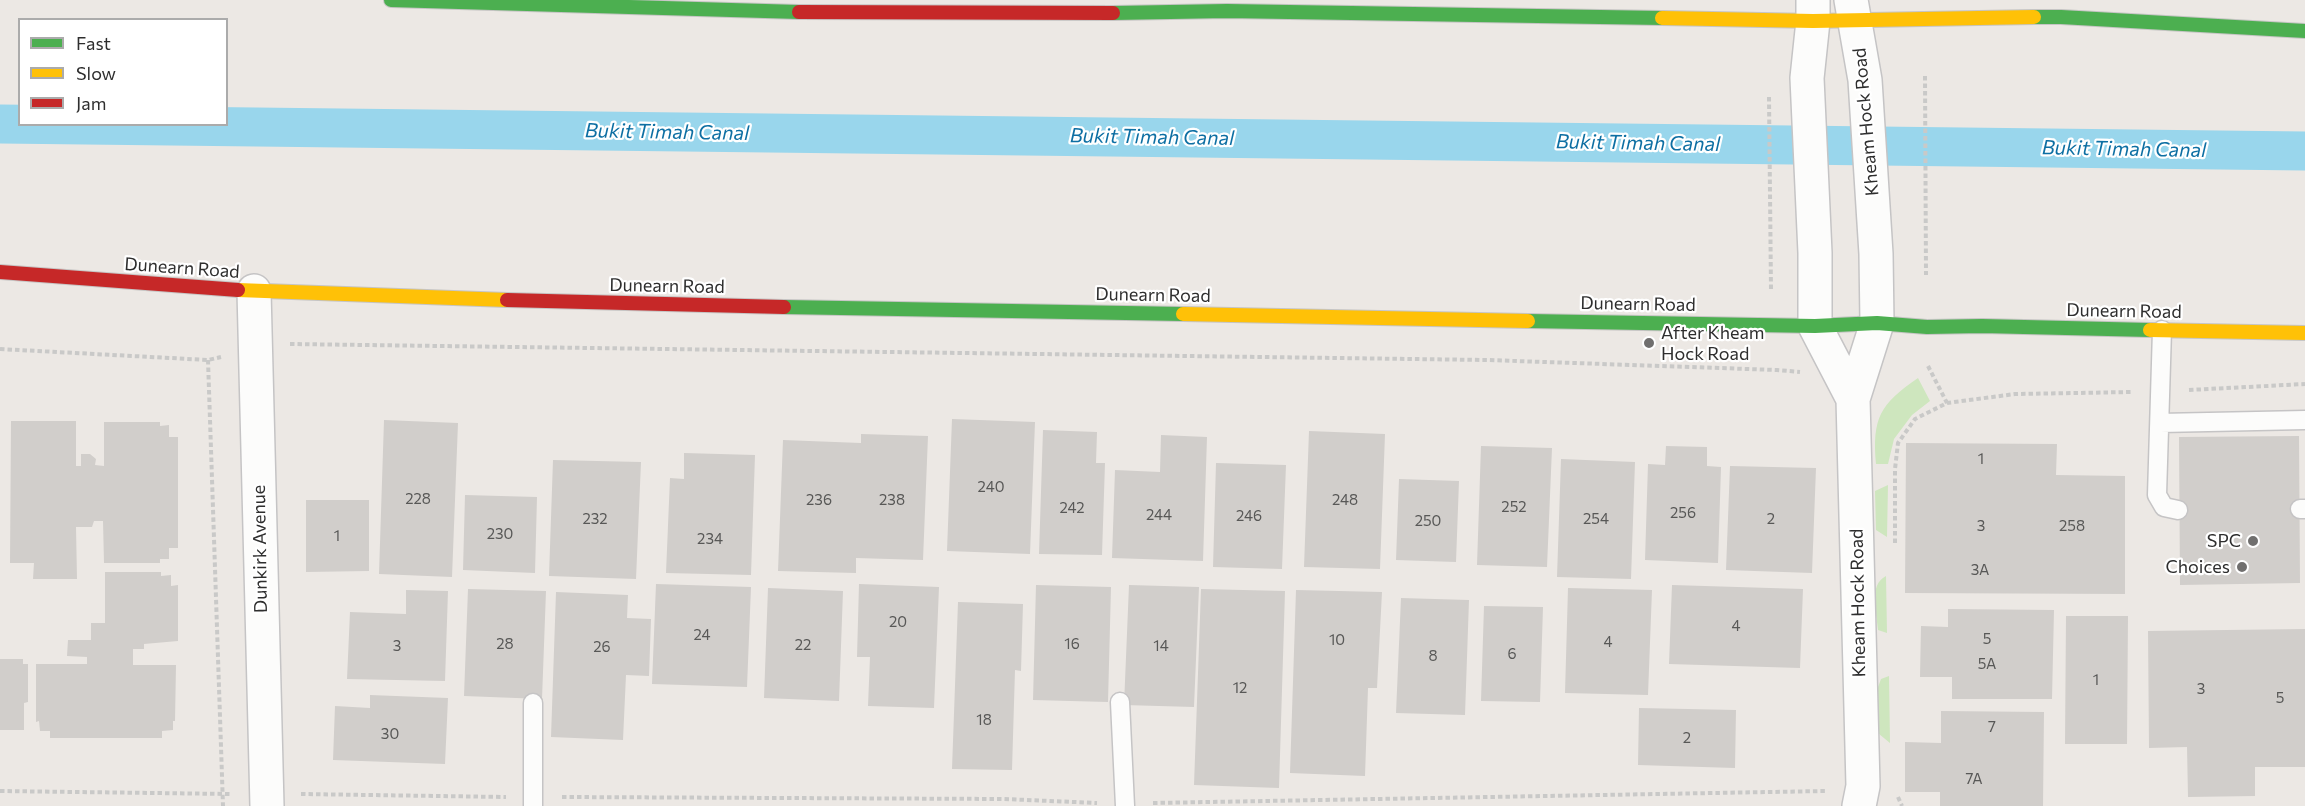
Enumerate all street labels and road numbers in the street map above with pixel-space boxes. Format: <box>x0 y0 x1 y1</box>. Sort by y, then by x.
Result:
street label: Kheam Hock Road <box>1849 47 1883 197</box>
street label: Dunearn Road <box>124 253 240 283</box>
street label: Dunearn Road <box>609 274 725 298</box>
street label: Dunearn Road <box>1095 283 1211 307</box>
street label: Dunearn Road <box>1580 292 1696 316</box>
street label: Dunearn Road <box>2066 299 2182 323</box>
street label: Dunkirk Avenue <box>248 485 272 613</box>
street label: Kheam Hock Road <box>1846 528 1870 678</box>

